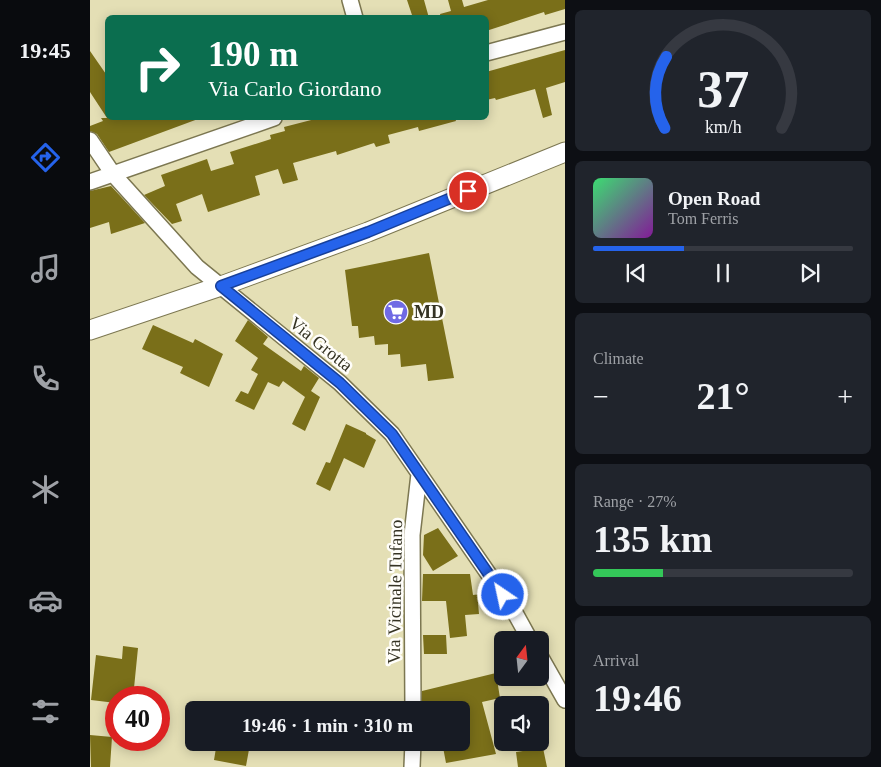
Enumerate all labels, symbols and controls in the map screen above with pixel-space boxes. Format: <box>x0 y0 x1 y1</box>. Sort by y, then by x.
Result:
icon: right <box>125 35 190 100</box>
text: 190 m <box>208 35 298 74</box>
text: 19:45 <box>19 38 71 63</box>
text: 37 <box>697 61 749 118</box>
text: Via Carlo Giordano <box>208 76 381 101</box>
text: km/h <box>705 117 741 137</box>
icon: directions <box>28 140 63 175</box>
pin <box>447 170 489 212</box>
icon: arrive <box>454 177 482 205</box>
text: Open Road <box>668 188 760 209</box>
text: Tom Ferris <box>668 210 738 227</box>
icon: music <box>28 251 63 286</box>
icon: previous <box>622 259 650 287</box>
icon: pause <box>709 259 737 287</box>
icon: next <box>796 259 824 287</box>
supermarket icon: MD <box>383 299 409 325</box>
place label: MD <box>414 302 444 322</box>
street label: Via Grotta <box>285 313 357 375</box>
text: Climate <box>593 350 644 367</box>
icon: phone <box>28 361 63 396</box>
text: 21° <box>696 375 750 417</box>
text: − <box>593 381 609 412</box>
text: + <box>837 381 853 412</box>
icon: climate <box>28 472 63 507</box>
text: Range · 27% <box>593 493 677 510</box>
text: 135 km <box>593 518 712 560</box>
street label: Via Vicinale Tufano <box>384 520 406 664</box>
position arrow <box>476 568 528 620</box>
icon: car <box>28 583 63 618</box>
north arrow <box>494 631 549 686</box>
map controls <box>494 631 549 751</box>
text: Arrival <box>593 652 639 669</box>
text: 19:46 <box>593 677 682 719</box>
speed limit sign: 40 <box>105 686 170 751</box>
icon: filters <box>28 694 63 729</box>
button: sound <box>494 696 549 751</box>
text: 19:46 · 1 min · 310 m <box>242 715 413 736</box>

